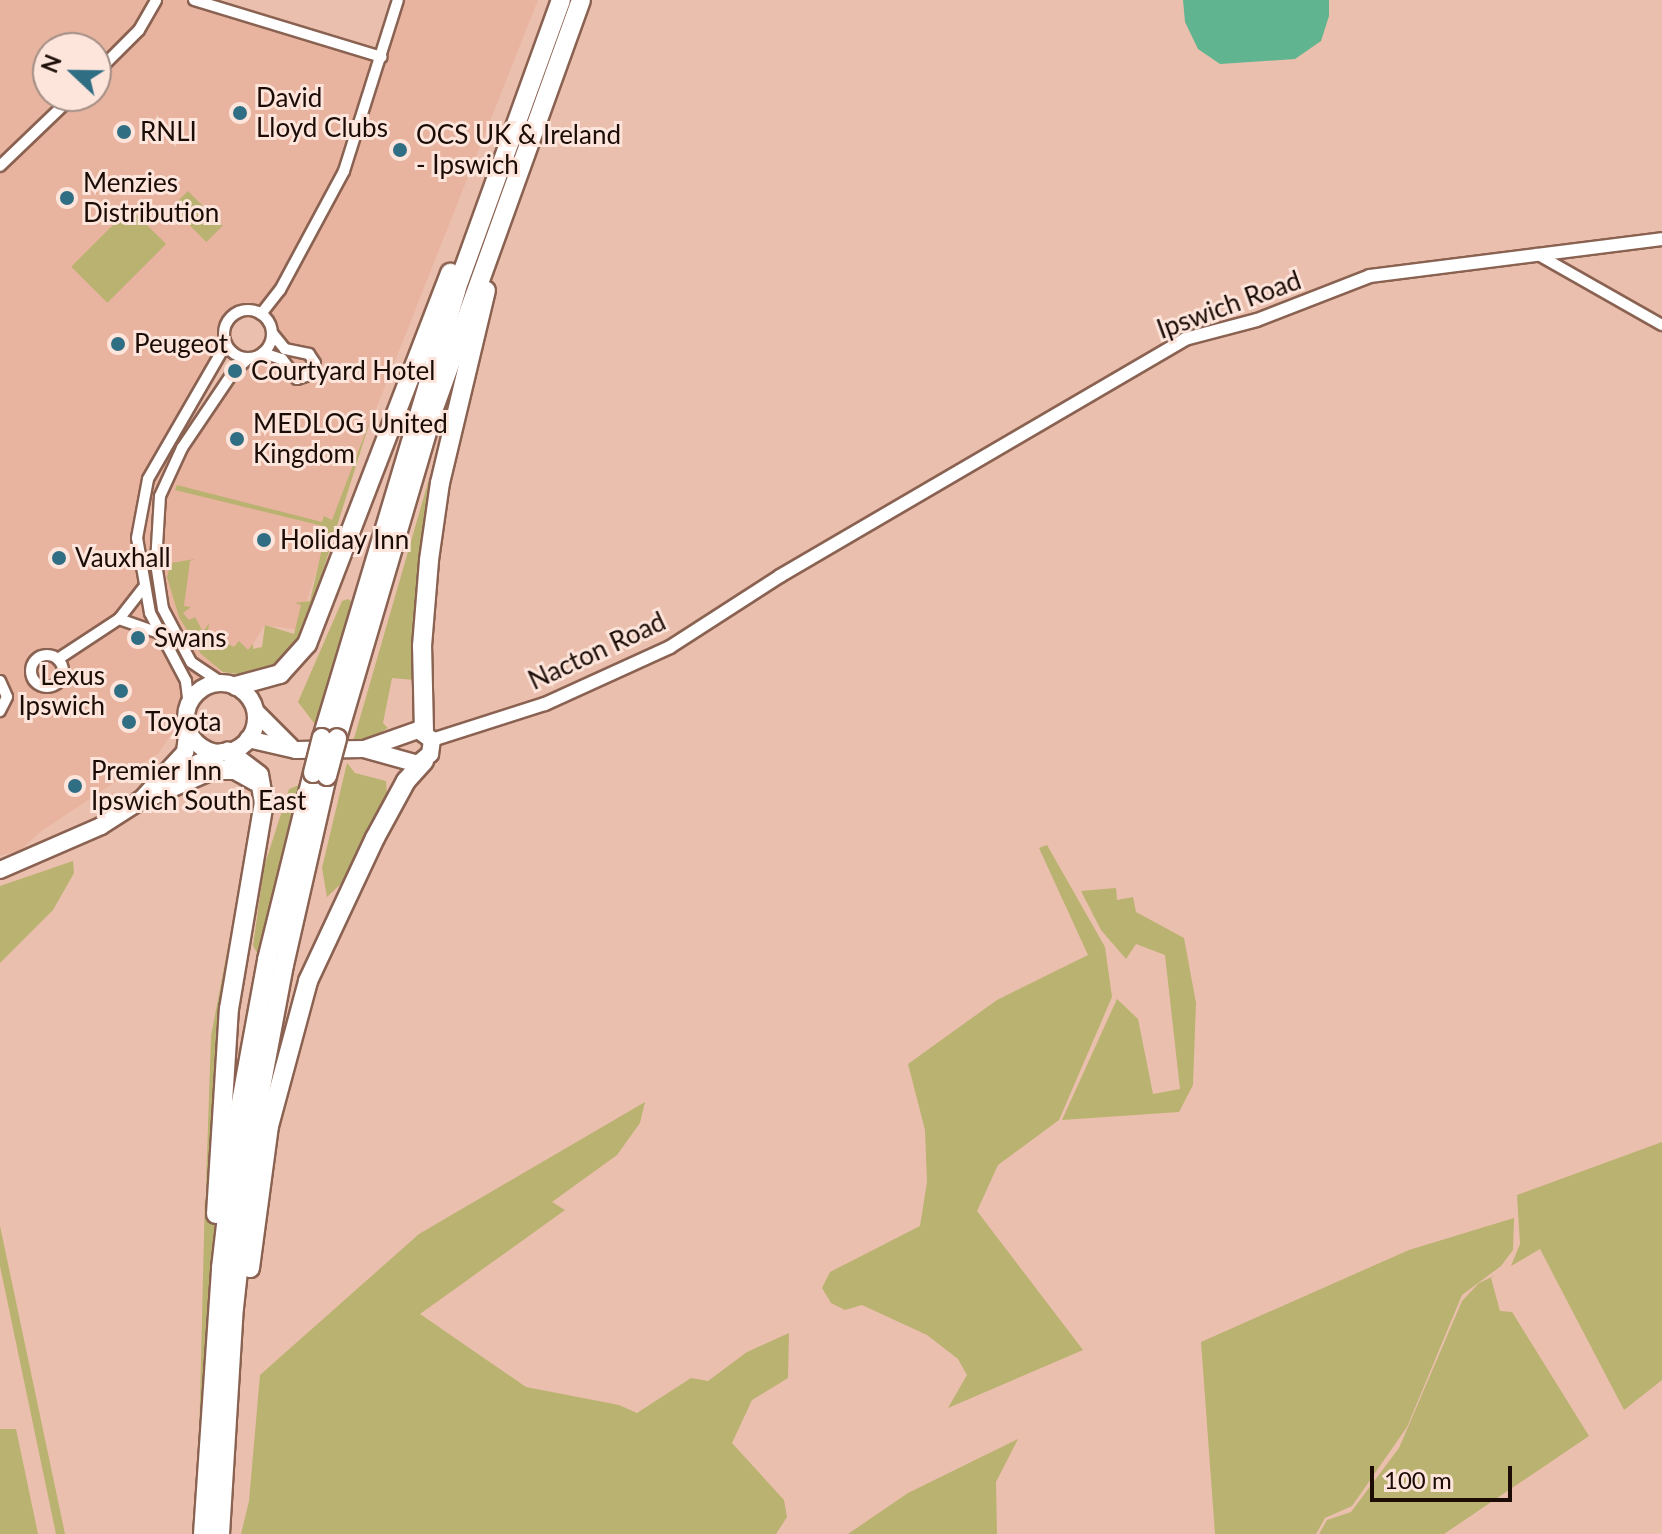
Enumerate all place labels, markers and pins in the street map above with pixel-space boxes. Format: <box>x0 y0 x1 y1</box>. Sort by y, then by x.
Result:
place label: David Lloyd Clubs <box>256 82 388 144</box>
marker: David Lloyd Clubs <box>231 104 249 122</box>
place label: RNLI <box>140 116 197 148</box>
place label: OCS UK & Ireland - Ipswich <box>416 119 621 180</box>
marker: RNLI <box>115 123 133 141</box>
marker: OCS UK & Ireland - Ipswich <box>391 141 409 159</box>
place label: Menzies Distribution <box>83 167 219 228</box>
marker: Menzies Distribution <box>58 189 76 207</box>
place label: Peugeot <box>134 328 228 360</box>
marker: Peugeot <box>109 335 127 353</box>
place label: Courtyard Hotel <box>251 355 435 387</box>
marker: Courtyard Hotel <box>226 362 244 380</box>
place label: MEDLOG United Kingdom <box>253 408 448 470</box>
marker: MEDLOG United Kingdom <box>228 430 246 448</box>
place label: Holiday Inn <box>280 524 410 556</box>
marker: Holiday Inn <box>255 531 273 549</box>
place label: Vauxhall <box>75 542 171 574</box>
marker: Vauxhall <box>50 549 68 567</box>
place label: Swans <box>154 622 227 654</box>
marker: Swans <box>129 629 147 647</box>
place label: Lexus Ipswich <box>18 660 105 722</box>
marker: Lexus Ipswich <box>112 682 130 700</box>
place label: Toyota <box>145 706 221 738</box>
marker: Toyota <box>120 713 138 731</box>
place label: Premier Inn Ipswich South East <box>91 755 306 816</box>
marker: Premier Inn Ipswich South East <box>66 777 84 795</box>

